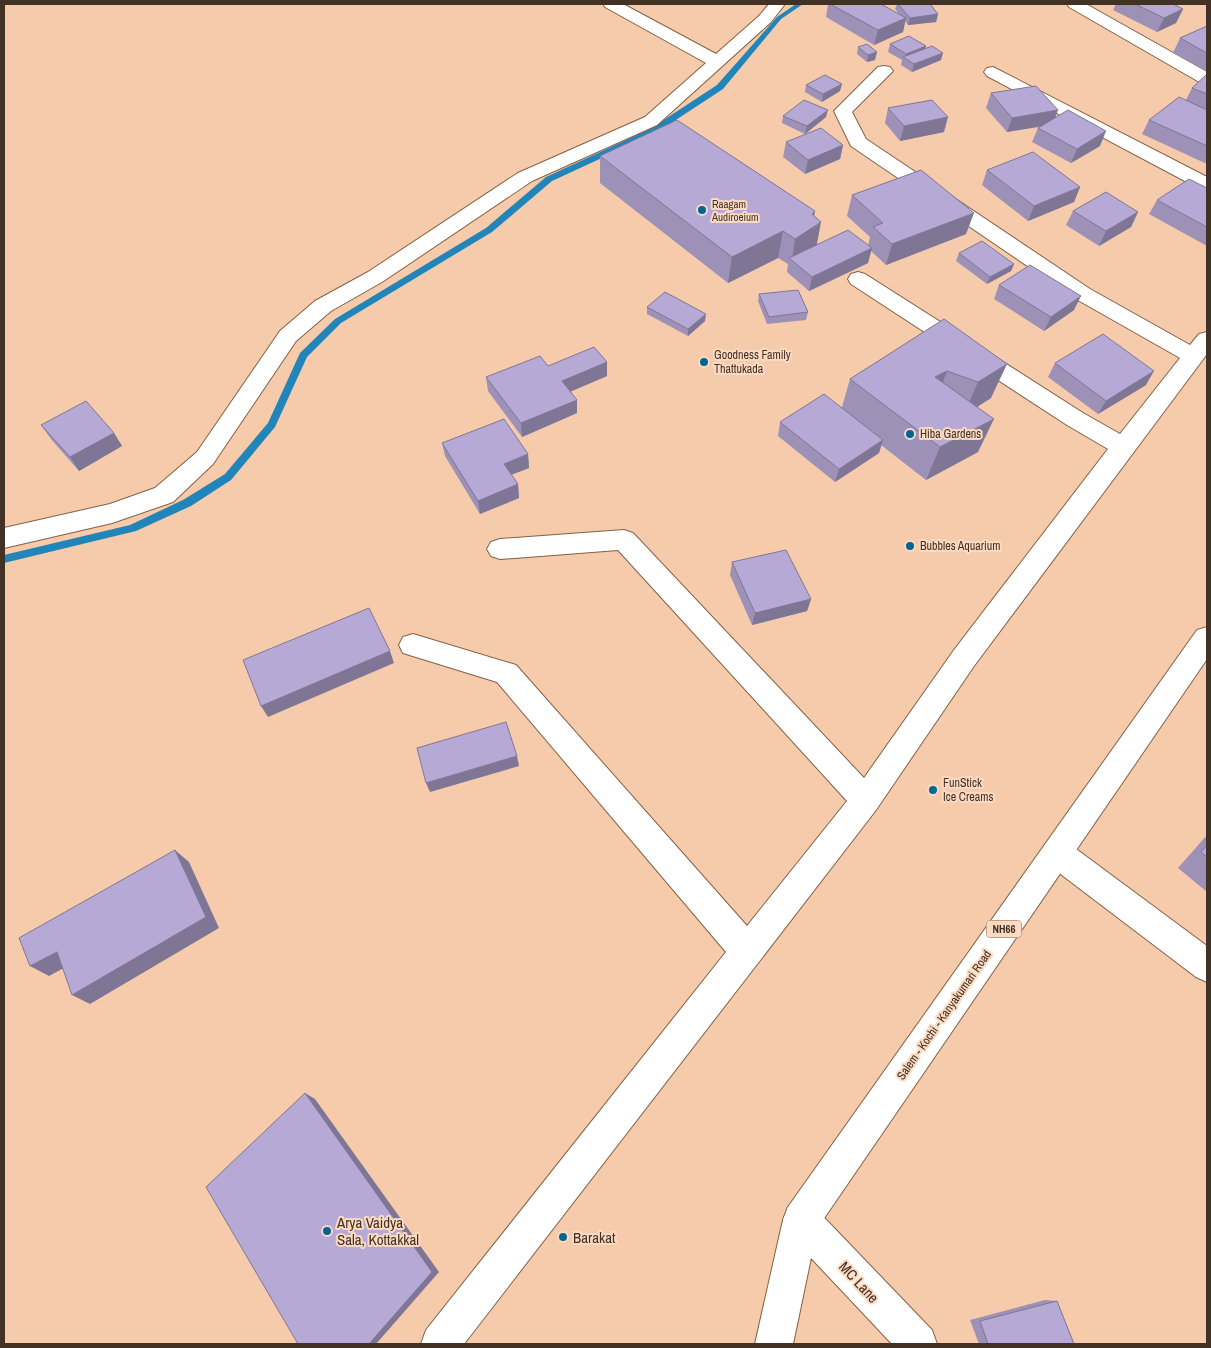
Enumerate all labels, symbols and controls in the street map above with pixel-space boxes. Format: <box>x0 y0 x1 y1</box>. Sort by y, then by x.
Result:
place label: Raagam Audiroeium <box>711 197 759 224</box>
marker: Raagam Audiroeium <box>696 204 708 216</box>
place label: Goodness Family Thattukada <box>714 347 791 377</box>
marker: Goodness Family Thattukada <box>698 356 710 368</box>
place label: Hiba Gardens <box>920 426 981 442</box>
marker: Hiba Gardens <box>904 428 916 440</box>
place label: Bubbles Aquarium <box>920 538 1000 554</box>
marker: Bubbles Aquarium <box>904 540 916 552</box>
place label: FunStick Ice Creams <box>943 775 993 805</box>
marker: FunStick Ice Creams <box>927 784 939 796</box>
road number: NH66 <box>986 921 1022 938</box>
street label: Salem - Kochi - Kanyakumari Road <box>893 947 995 1083</box>
place label: Arya Vaidya Sala, Kottakkal <box>336 1212 419 1250</box>
marker: Arya Vaidya Sala, Kottakkal <box>321 1225 333 1237</box>
place label: Barakat <box>573 1227 616 1248</box>
marker: Barakat <box>557 1231 569 1243</box>
street label: MC Lane <box>834 1257 884 1308</box>

